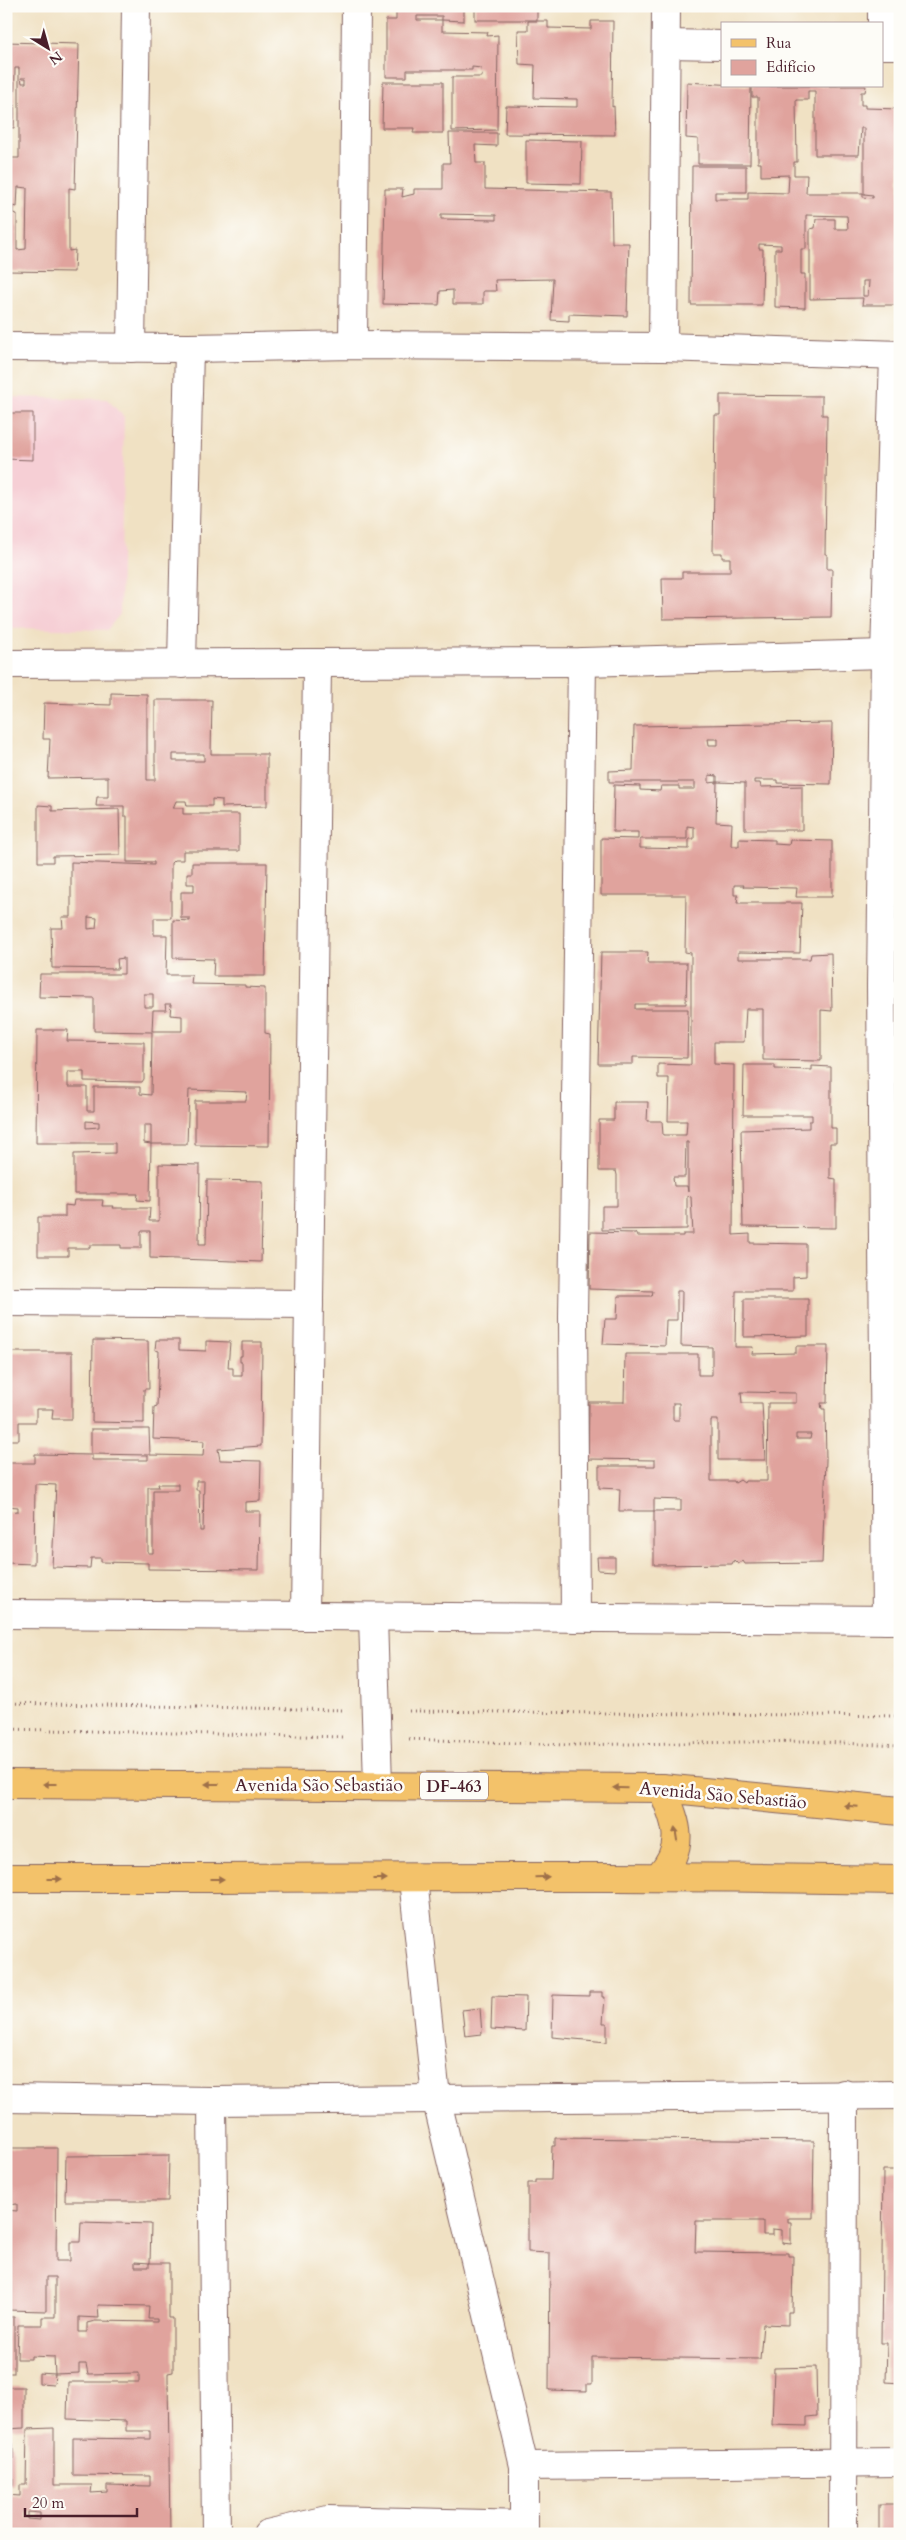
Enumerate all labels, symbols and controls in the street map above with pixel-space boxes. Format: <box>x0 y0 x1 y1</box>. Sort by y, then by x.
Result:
north arrow <box>22 22 72 72</box>
legend <box>721 22 884 88</box>
text: Rua <box>766 33 792 53</box>
text: N <box>45 47 66 69</box>
text: Edifício <box>766 57 815 77</box>
road number: DF-463 <box>420 1772 488 1800</box>
street label: Avenida São Sebastião <box>235 1773 403 1798</box>
street label: Avenida São Sebastião <box>638 1776 808 1815</box>
one-way arrow <box>41 1780 57 1788</box>
one-way arrow <box>204 1780 220 1788</box>
one-way arrow <box>611 1784 627 1792</box>
one-way arrow <box>843 1802 859 1810</box>
one-way arrow <box>671 1825 679 1841</box>
one-way arrow <box>535 1873 551 1881</box>
one-way arrow <box>47 1875 63 1883</box>
one-way arrow <box>210 1875 226 1883</box>
one-way arrow <box>372 1875 388 1883</box>
scale bar <box>25 2485 138 2517</box>
text: 20 m <box>32 2493 64 2513</box>

